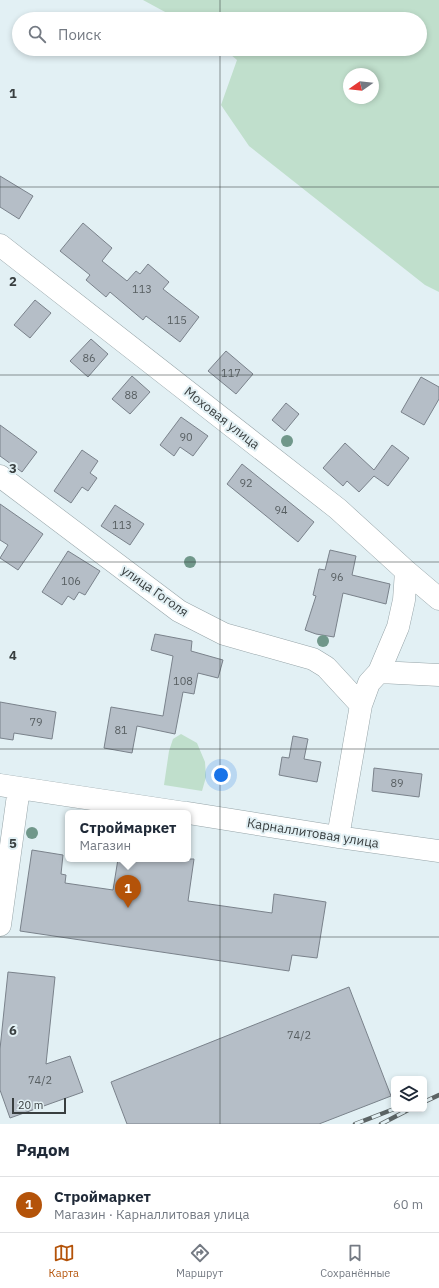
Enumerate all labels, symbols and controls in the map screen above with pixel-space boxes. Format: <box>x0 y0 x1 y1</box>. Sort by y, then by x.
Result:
search box <box>12 12 427 56</box>
icon: search <box>26 23 48 45</box>
text: Поиск <box>58 25 101 44</box>
north arrow <box>343 68 379 104</box>
text: 1 <box>9 85 17 102</box>
text: 2 <box>9 273 17 290</box>
house number: 113 <box>132 282 152 296</box>
house number: 115 <box>167 313 187 327</box>
house number: 86 <box>82 351 96 365</box>
house number: 117 <box>221 366 241 380</box>
street label: Моховая улица <box>181 383 263 453</box>
house number: 88 <box>124 388 138 402</box>
house number: 90 <box>179 430 193 444</box>
text: 3 <box>9 460 17 477</box>
house number: 92 <box>239 476 253 490</box>
house number: 94 <box>274 503 288 517</box>
house number: 113 <box>112 518 132 532</box>
street label: улица Гоголя <box>118 562 192 620</box>
house number: 96 <box>330 570 344 584</box>
house number: 106 <box>61 574 81 588</box>
text: 4 <box>9 647 17 664</box>
house number: 108 <box>173 674 193 688</box>
house number: 79 <box>29 715 43 729</box>
house number: 81 <box>114 723 128 737</box>
your location <box>211 765 231 785</box>
house number: 89 <box>390 776 404 790</box>
popup <box>65 810 191 862</box>
street label: Карналлитовая улица <box>246 814 380 852</box>
text: Строймаркет <box>80 818 176 837</box>
text: 5 <box>9 835 17 852</box>
text: Магазин <box>80 837 131 854</box>
pin: 1 <box>115 875 141 908</box>
text: 6 <box>9 1022 17 1039</box>
house number: 74/2 <box>287 1028 311 1042</box>
house number: 74/2 <box>28 1073 52 1087</box>
map controls <box>391 1076 427 1112</box>
button: layers <box>391 1076 427 1112</box>
scale bar <box>12 1096 66 1115</box>
text: 20 m <box>18 1098 43 1112</box>
text: Рядом <box>16 1139 70 1161</box>
text: Строймаркет <box>54 1187 151 1206</box>
text: 1 <box>25 1196 33 1213</box>
text: 60 m <box>393 1196 423 1213</box>
text: Магазин · Карналлитовая улица <box>54 1206 250 1223</box>
tab: Карта <box>49 1242 79 1280</box>
tab: Маршрут <box>176 1242 223 1280</box>
tab: Сохранённые <box>320 1242 390 1280</box>

